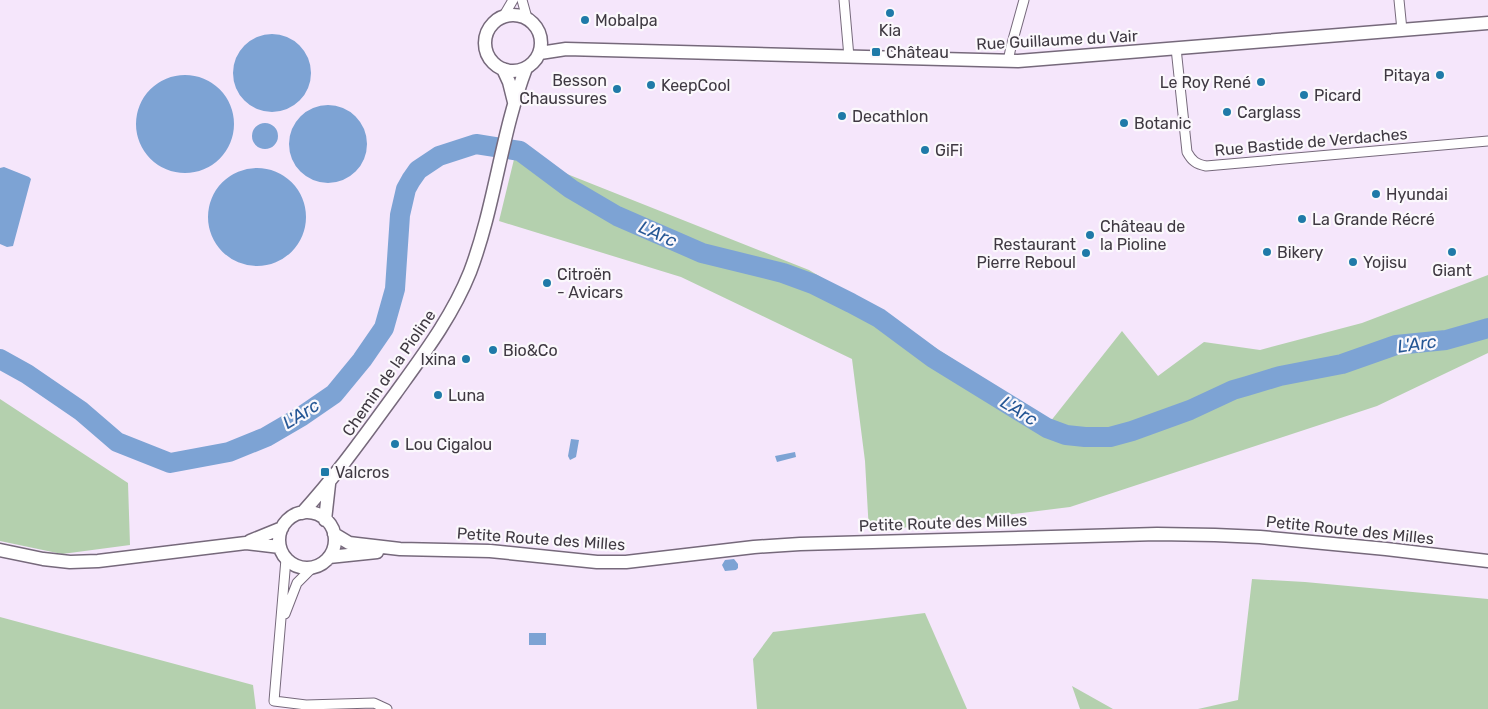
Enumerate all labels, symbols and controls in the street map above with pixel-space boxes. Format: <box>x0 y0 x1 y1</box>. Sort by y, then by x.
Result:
marker: Kia <box>884 7 896 19</box>
place label: Mobalpa <box>595 11 658 30</box>
marker: Mobalpa <box>579 14 591 26</box>
place label: Kia <box>879 21 901 40</box>
street label: Rue Guillaume du Vair <box>976 26 1138 54</box>
place label: Château <box>886 43 949 62</box>
marker: Château <box>870 46 882 58</box>
place label: Pitaya <box>1384 66 1430 85</box>
marker: Pitaya <box>1434 69 1446 81</box>
place label: Besson Chaussures <box>519 71 607 108</box>
place label: Le Roy René <box>1160 73 1251 92</box>
place label: KeepCool <box>661 76 731 95</box>
marker: Le Roy René <box>1255 76 1267 88</box>
marker: KeepCool <box>645 79 657 91</box>
marker: Besson Chaussures <box>611 83 623 95</box>
place label: Picard <box>1314 86 1361 105</box>
marker: Picard <box>1298 89 1310 101</box>
place label: Carglass <box>1237 103 1301 122</box>
marker: Carglass <box>1221 106 1233 118</box>
place label: Decathlon <box>852 107 928 126</box>
marker: Decathlon <box>836 110 848 122</box>
place label: Botanic <box>1134 114 1191 133</box>
marker: Botanic <box>1118 117 1130 129</box>
street label: Rue Bastide de Verdaches <box>1214 124 1408 160</box>
place label: GiFi <box>935 141 963 160</box>
marker: GiFi <box>919 144 931 156</box>
place label: Hyundai <box>1386 185 1448 204</box>
marker: Hyundai <box>1370 188 1382 200</box>
place label: La Grande Récré <box>1312 210 1435 229</box>
marker: La Grande Récré <box>1296 213 1308 225</box>
water label: L'Arc <box>635 216 681 252</box>
place label: Château de la Pioline <box>1100 217 1185 254</box>
marker: Château de la Pioline <box>1084 229 1096 241</box>
place label: Restaurant Pierre Reboul <box>976 235 1076 272</box>
place label: Bikery <box>1277 243 1323 262</box>
marker: Bikery <box>1261 246 1273 258</box>
marker: Giant <box>1446 246 1458 258</box>
marker: Restaurant Pierre Reboul <box>1080 247 1092 259</box>
place label: Yojisu <box>1363 253 1407 272</box>
marker: Yojisu <box>1347 256 1359 268</box>
place label: Giant <box>1432 261 1472 280</box>
place label: Citroën - Avicars <box>557 265 623 302</box>
marker: Citroën - Avicars <box>541 277 553 289</box>
street label: Chemin de la Pioline <box>338 306 440 440</box>
water label: L'Arc <box>1396 330 1438 358</box>
place label: Bio&Co <box>503 341 558 360</box>
marker: Bio&Co <box>487 344 499 356</box>
place label: Ixina <box>421 350 456 369</box>
marker: Ixina <box>460 353 472 365</box>
place label: Luna <box>448 386 485 405</box>
marker: Luna <box>432 389 444 401</box>
water label: L'Arc <box>996 391 1042 431</box>
water label: L'Arc <box>278 394 324 434</box>
place label: Lou Cigalou <box>405 435 492 454</box>
marker: Lou Cigalou <box>389 438 401 450</box>
place label: Valcros <box>335 463 389 482</box>
marker: Valcros <box>319 466 331 478</box>
street label: Petite Route des Milles <box>858 511 1028 535</box>
street label: Petite Route des Milles <box>1265 512 1435 548</box>
street label: Petite Route des Milles <box>456 524 626 554</box>

